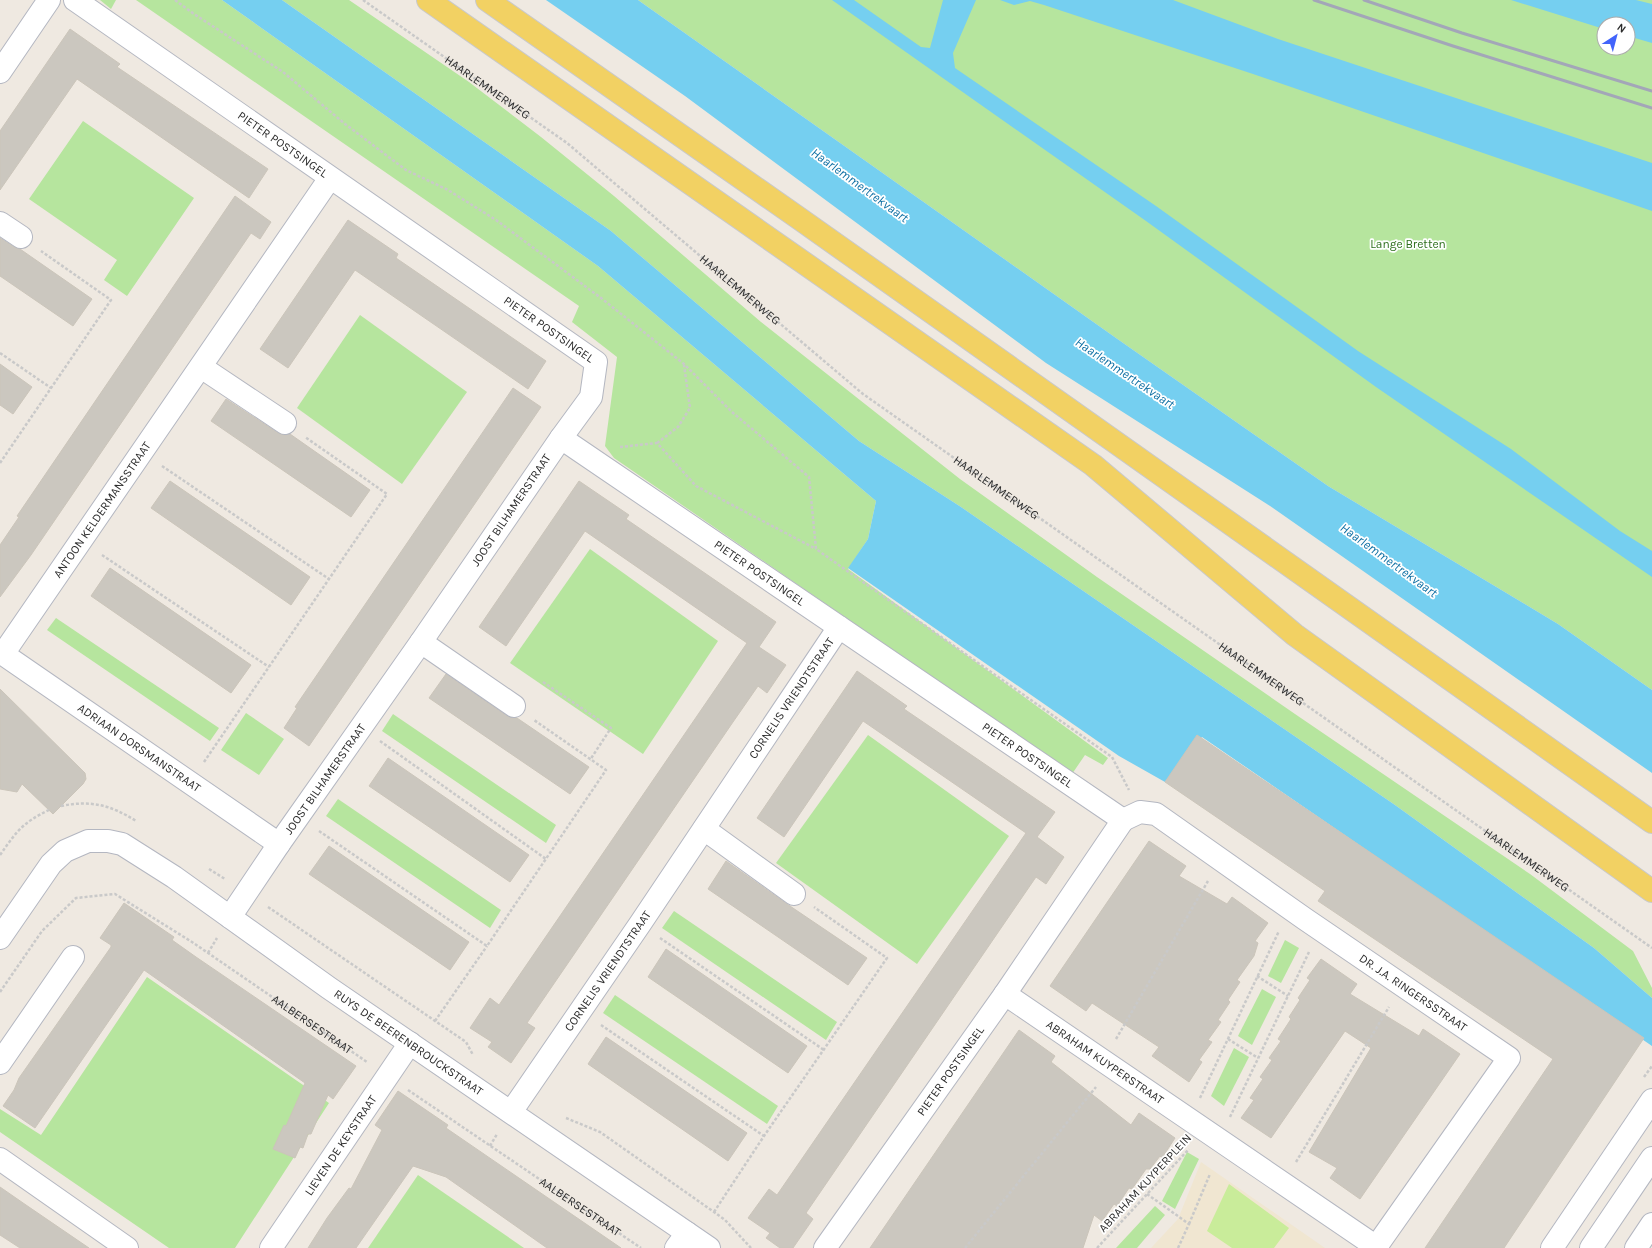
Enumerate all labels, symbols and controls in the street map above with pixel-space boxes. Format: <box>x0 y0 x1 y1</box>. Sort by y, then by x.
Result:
north arrow <box>1596 16 1636 56</box>
text: N <box>1615 21 1629 36</box>
street label: HAARLEMMERWEG <box>442 52 533 122</box>
street label: PIETER POSTSINGEL <box>235 108 331 181</box>
water label: Haarlemmertrekvaart <box>809 145 912 226</box>
park label: Lange Bretten <box>1370 237 1446 251</box>
street label: HAARLEMMERWEG <box>697 252 783 328</box>
street label: PIETER POSTSINGEL <box>501 293 597 366</box>
water label: Haarlemmertrekvaart <box>1073 334 1178 412</box>
street label: ANTOON KELDERMANSSTRAAT <box>50 439 154 580</box>
street label: JOOST BILHAMERSTRAAT <box>468 451 554 569</box>
street label: HAARLEMMERWEG <box>951 453 1042 522</box>
water label: Haarlemmertrekvaart <box>1338 520 1441 601</box>
street label: PIETER POSTSINGEL <box>712 537 808 609</box>
street label: CORNELIS VRIENDTSTRAAT <box>746 635 837 761</box>
street label: HAARLEMMERWEG <box>1216 639 1307 709</box>
street label: ADRIAAN DORSMANSTRAAT <box>75 701 203 795</box>
street label: PIETER POSTSINGEL <box>980 719 1076 791</box>
street label: JOOST BILHAMERSTRAAT <box>281 721 369 837</box>
street label: HAARLEMMERWEG <box>1481 825 1572 895</box>
street label: CORNELIS VRIENDTSTRAAT <box>562 908 654 1034</box>
street label: DR. J.A. RINGERSSTRAAT <box>1357 951 1470 1034</box>
street label: RUYS DE BEERENBROUCKSTRAAT <box>331 987 486 1098</box>
street label: AALBERSESTRAAT <box>269 992 355 1057</box>
street label: ABRAHAM KUYPERSTRAAT <box>1044 1017 1166 1107</box>
street label: PIETER POSTSINGEL <box>914 1023 987 1118</box>
street label: LIEVEN DE KEYSTRAAT <box>302 1093 380 1198</box>
street label: ABRAHAM KUYPERPLEIN <box>1096 1131 1194 1235</box>
street label: AALBERSESTRAAT <box>537 1174 623 1239</box>

